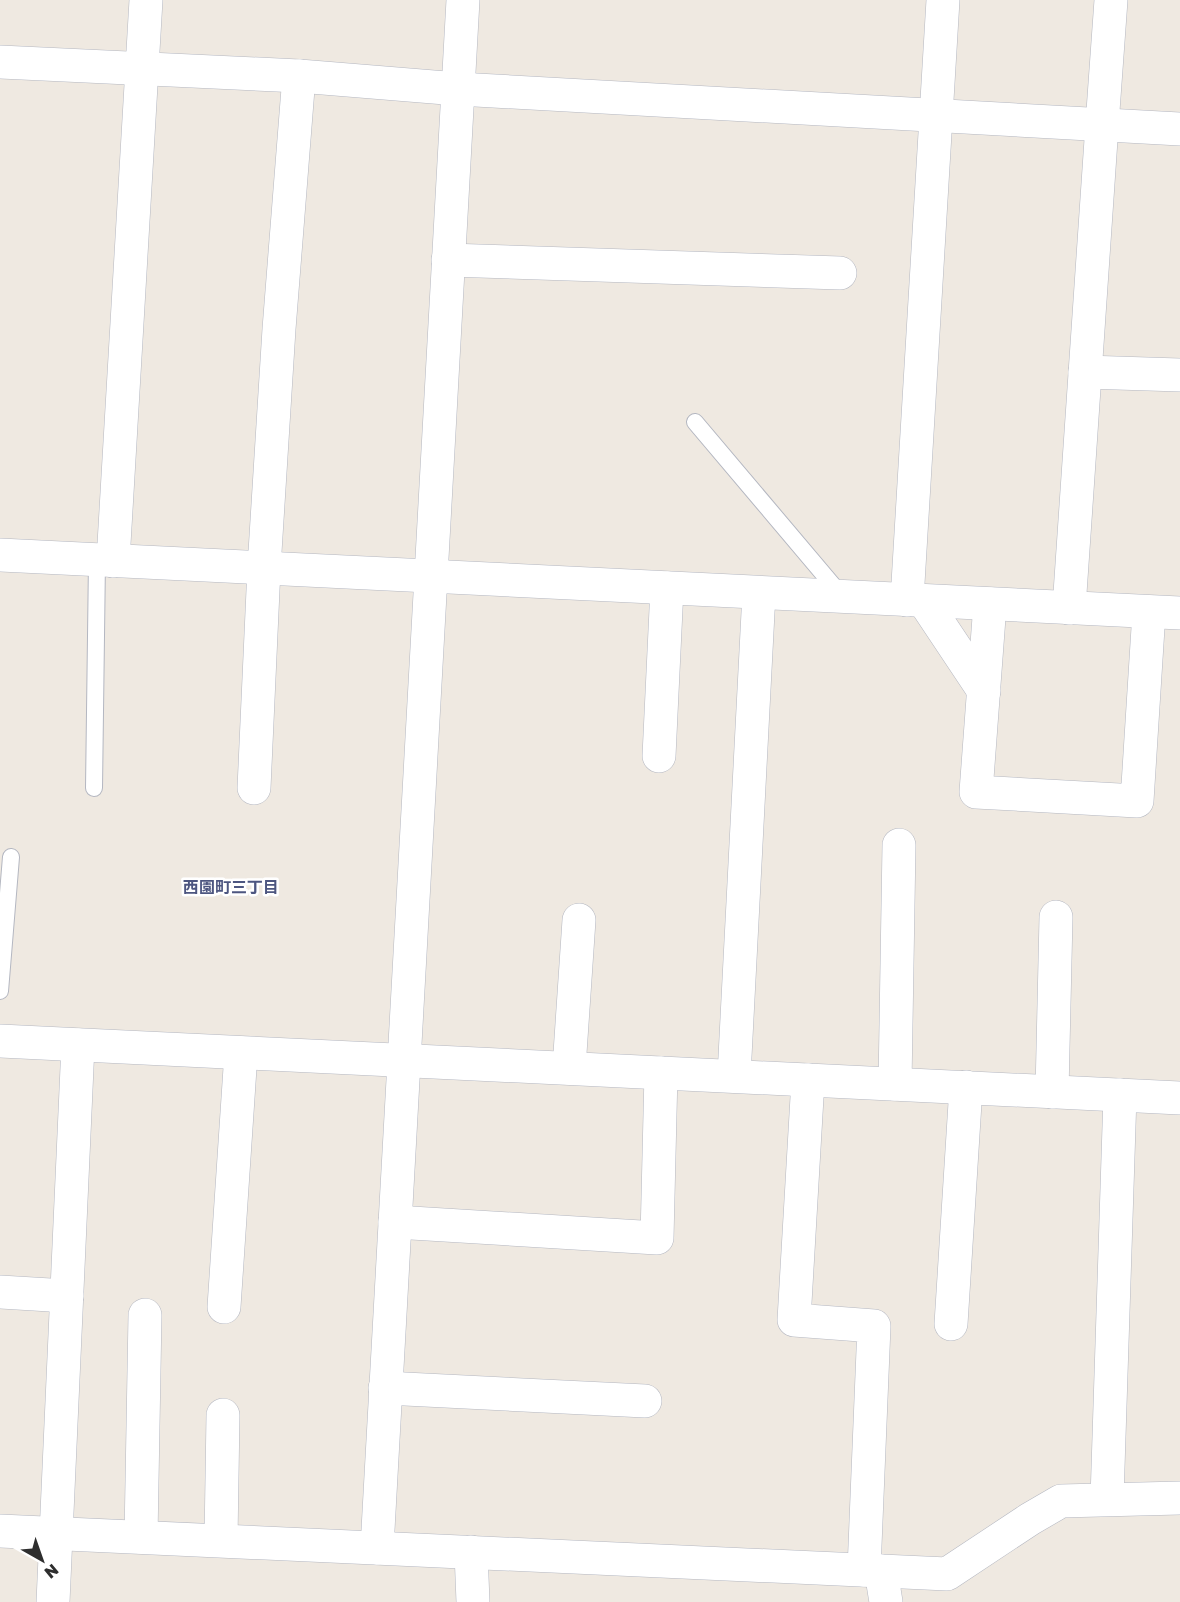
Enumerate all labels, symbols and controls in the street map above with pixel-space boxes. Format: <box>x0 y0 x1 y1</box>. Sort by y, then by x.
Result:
district label: 西園町三丁目 <box>183 877 279 897</box>
north arrow <box>12 1530 72 1590</box>
text: N <box>41 1560 63 1583</box>

